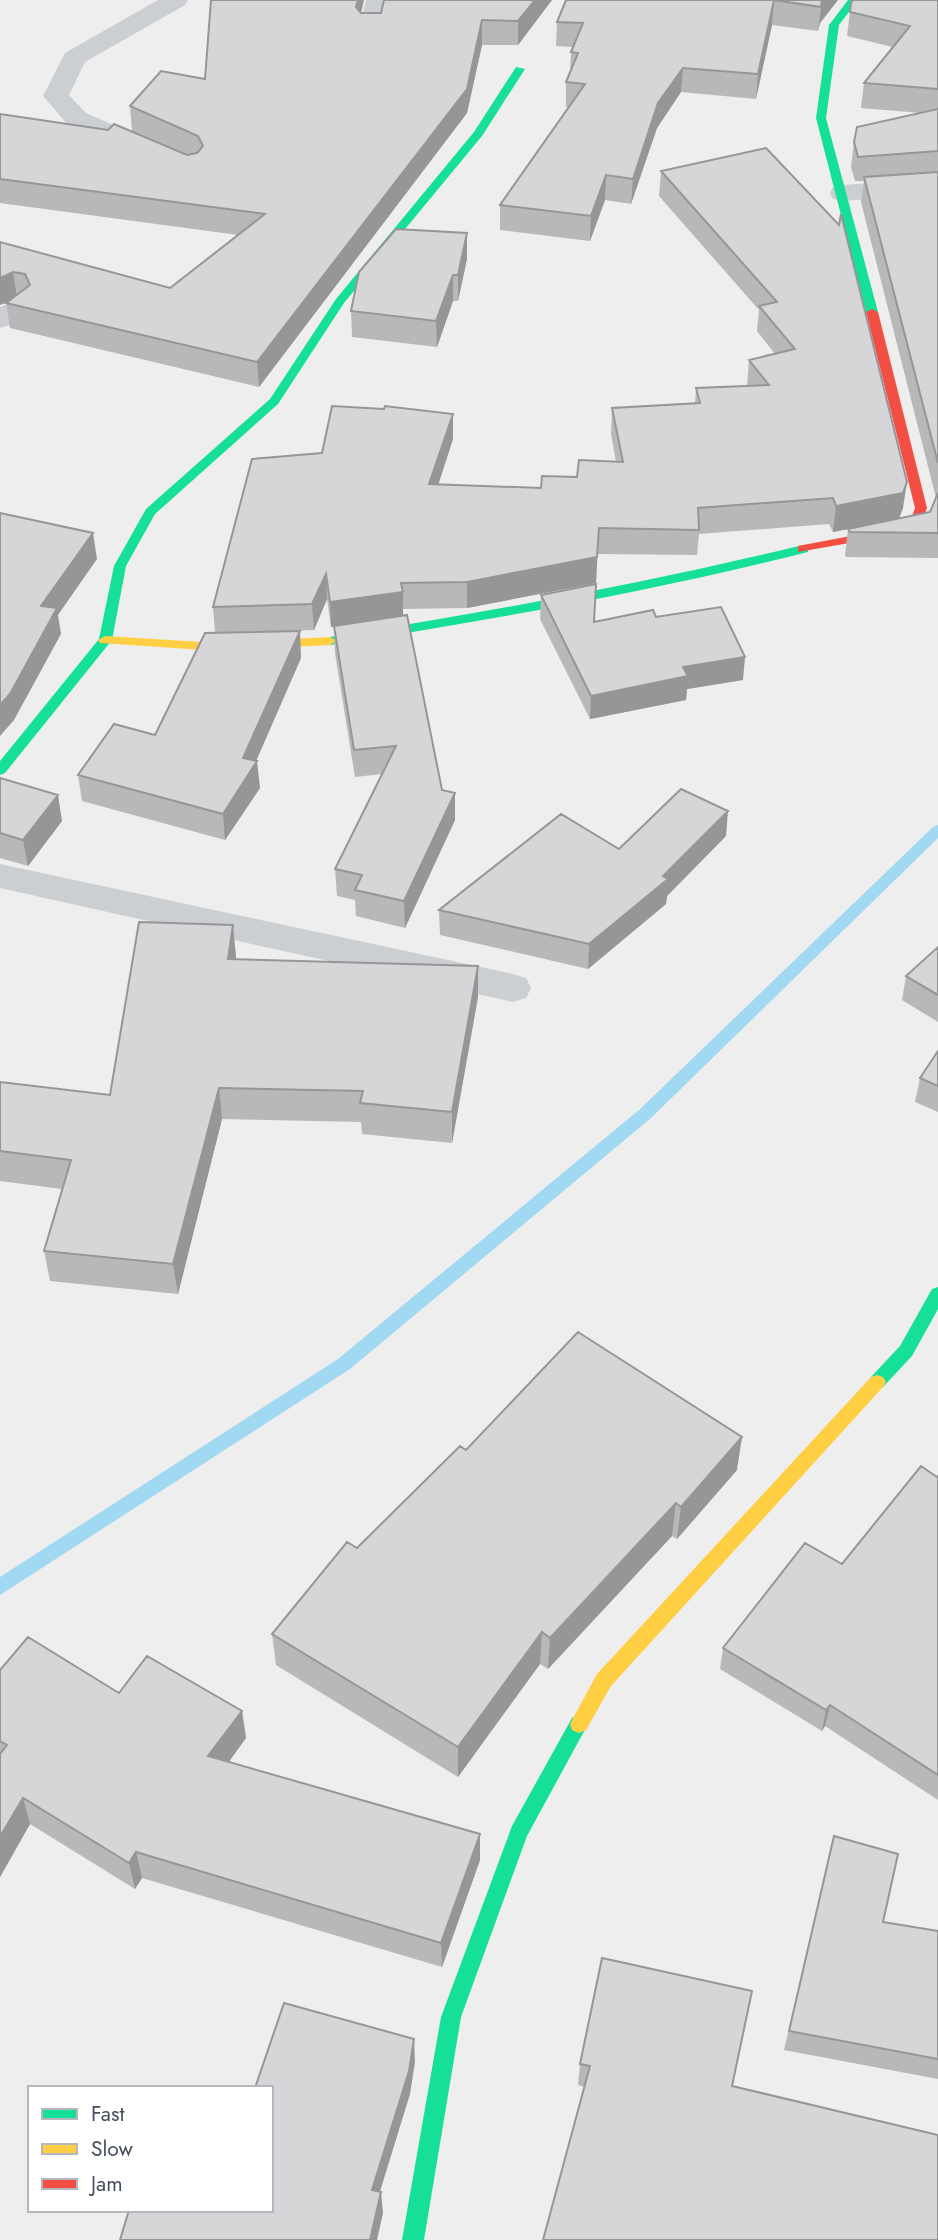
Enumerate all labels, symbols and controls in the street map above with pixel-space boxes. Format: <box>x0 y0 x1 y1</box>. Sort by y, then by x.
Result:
legend <box>28 2086 273 2212</box>
text: Fast <box>91 2099 124 2129</box>
text: Slow <box>91 2134 133 2164</box>
text: Jam <box>88 2169 123 2199</box>

